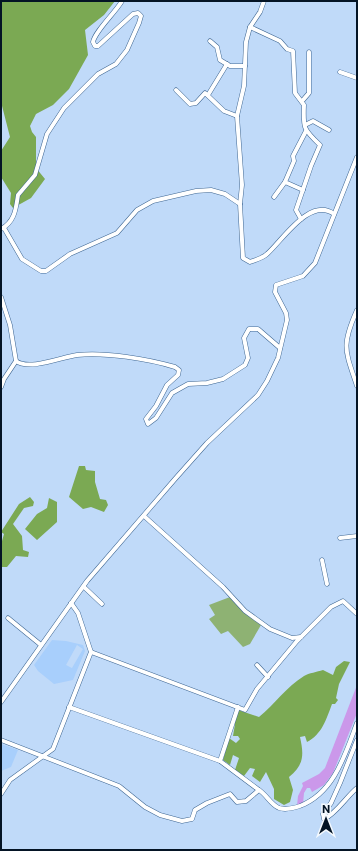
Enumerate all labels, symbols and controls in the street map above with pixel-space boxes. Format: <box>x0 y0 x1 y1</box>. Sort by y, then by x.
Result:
north arrow <box>306 799 346 839</box>
text: N <box>322 802 330 815</box>

